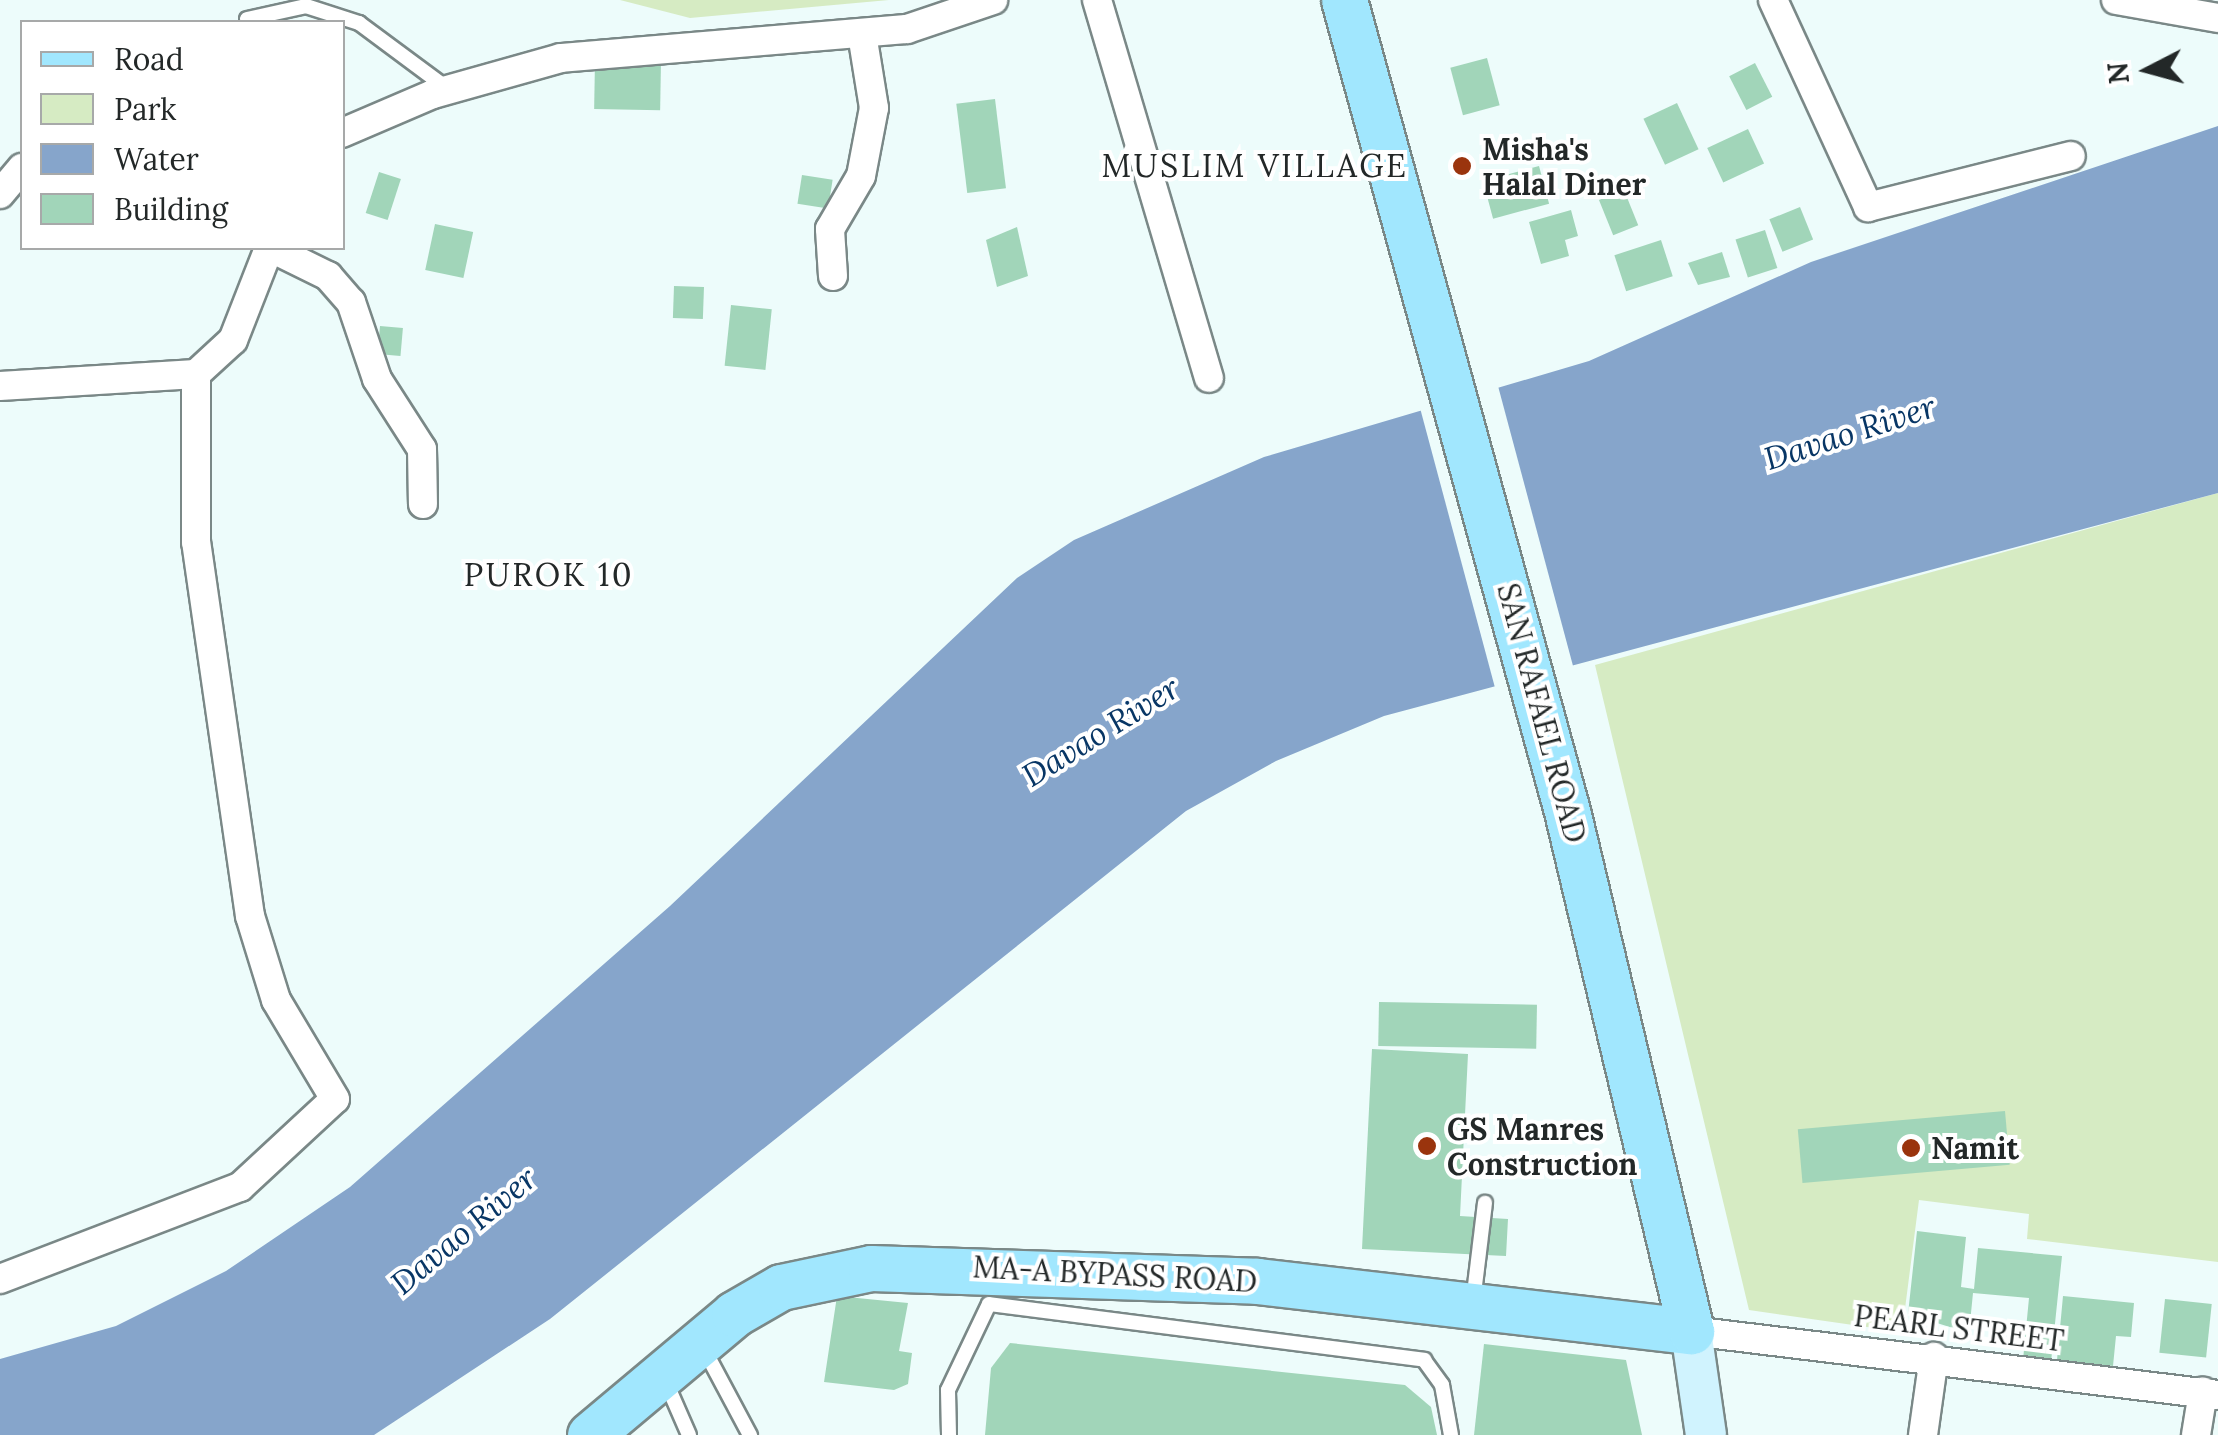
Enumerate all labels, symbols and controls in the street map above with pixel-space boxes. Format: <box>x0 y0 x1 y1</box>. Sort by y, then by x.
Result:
legend <box>20 20 345 250</box>
north arrow <box>2098 20 2198 120</box>
text: Road <box>114 40 184 78</box>
text: N <box>2099 60 2137 86</box>
text: Park <box>114 90 176 128</box>
place label: Misha's Halal Diner <box>1482 131 1646 202</box>
text: Water <box>114 140 199 178</box>
district label: MUSLIM VILLAGE <box>1102 147 1408 185</box>
marker: Misha's Halal Diner <box>1451 155 1473 177</box>
text: Building <box>114 190 228 228</box>
water label: Davao River <box>1760 387 1940 479</box>
district label: PUROK 10 <box>464 556 634 594</box>
street label: SAN RAFAEL ROAD <box>1490 579 1594 847</box>
water label: Davao River <box>1016 669 1186 795</box>
place label: GS Manres Construction <box>1447 1111 1637 1182</box>
place label: Namit <box>1931 1130 2019 1166</box>
marker: GS Manres Construction <box>1416 1135 1438 1157</box>
marker: Namit <box>1900 1137 1922 1159</box>
water label: Davao River <box>384 1159 544 1303</box>
street label: MA-A BYPASS ROAD <box>972 1249 1258 1299</box>
street label: PEARL STREET <box>1852 1297 2066 1359</box>

